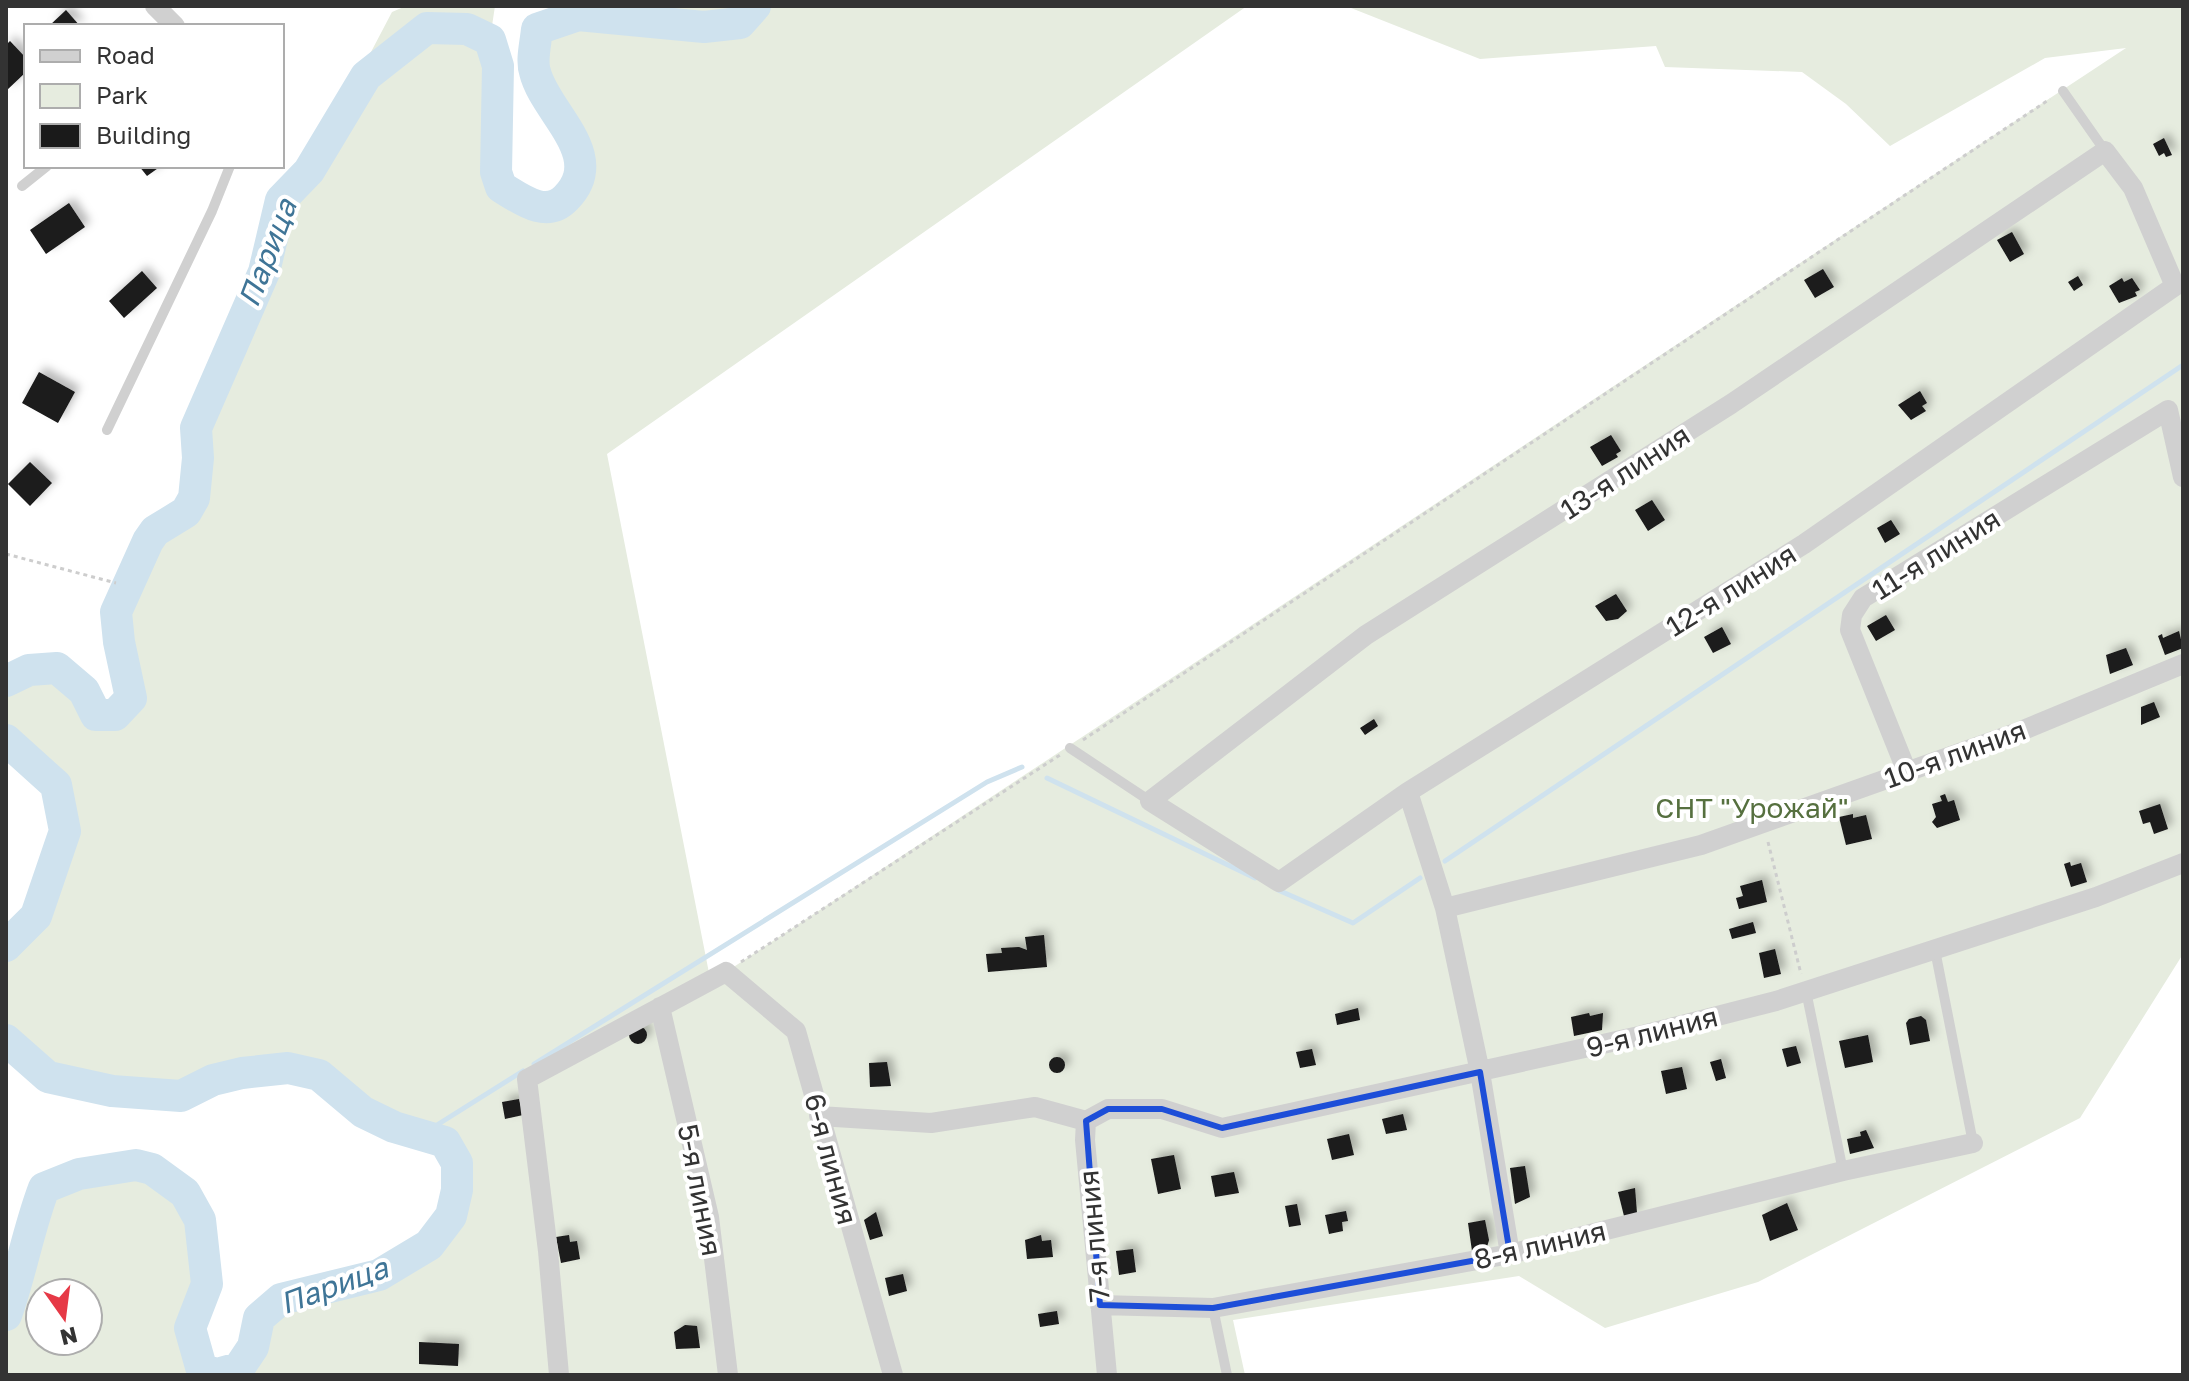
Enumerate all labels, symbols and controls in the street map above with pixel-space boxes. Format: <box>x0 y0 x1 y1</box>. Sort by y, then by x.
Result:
legend <box>24 24 284 168</box>
text: Road <box>96 40 155 69</box>
text: Park <box>96 80 148 109</box>
text: Building <box>96 120 191 149</box>
water label: Парица <box>230 193 304 311</box>
street label: 13-я линия <box>1554 418 1695 525</box>
street label: 11-я линия <box>1866 501 2006 606</box>
street label: 12-я линия <box>1660 537 1802 643</box>
street label: 10-я линия <box>1880 713 2030 794</box>
park label: СНТ "Урожай" <box>1655 791 1849 824</box>
street label: 9-я линия <box>1583 999 1721 1064</box>
street label: 6-я линия <box>798 1090 865 1228</box>
street label: 5-я линия <box>672 1121 729 1259</box>
street label: 7-я линия <box>1071 1169 1116 1303</box>
street label: 8-я линия <box>1471 1213 1609 1276</box>
water label: Парица <box>275 1249 393 1321</box>
north arrow <box>24 1277 104 1357</box>
text: N <box>58 1322 80 1352</box>

